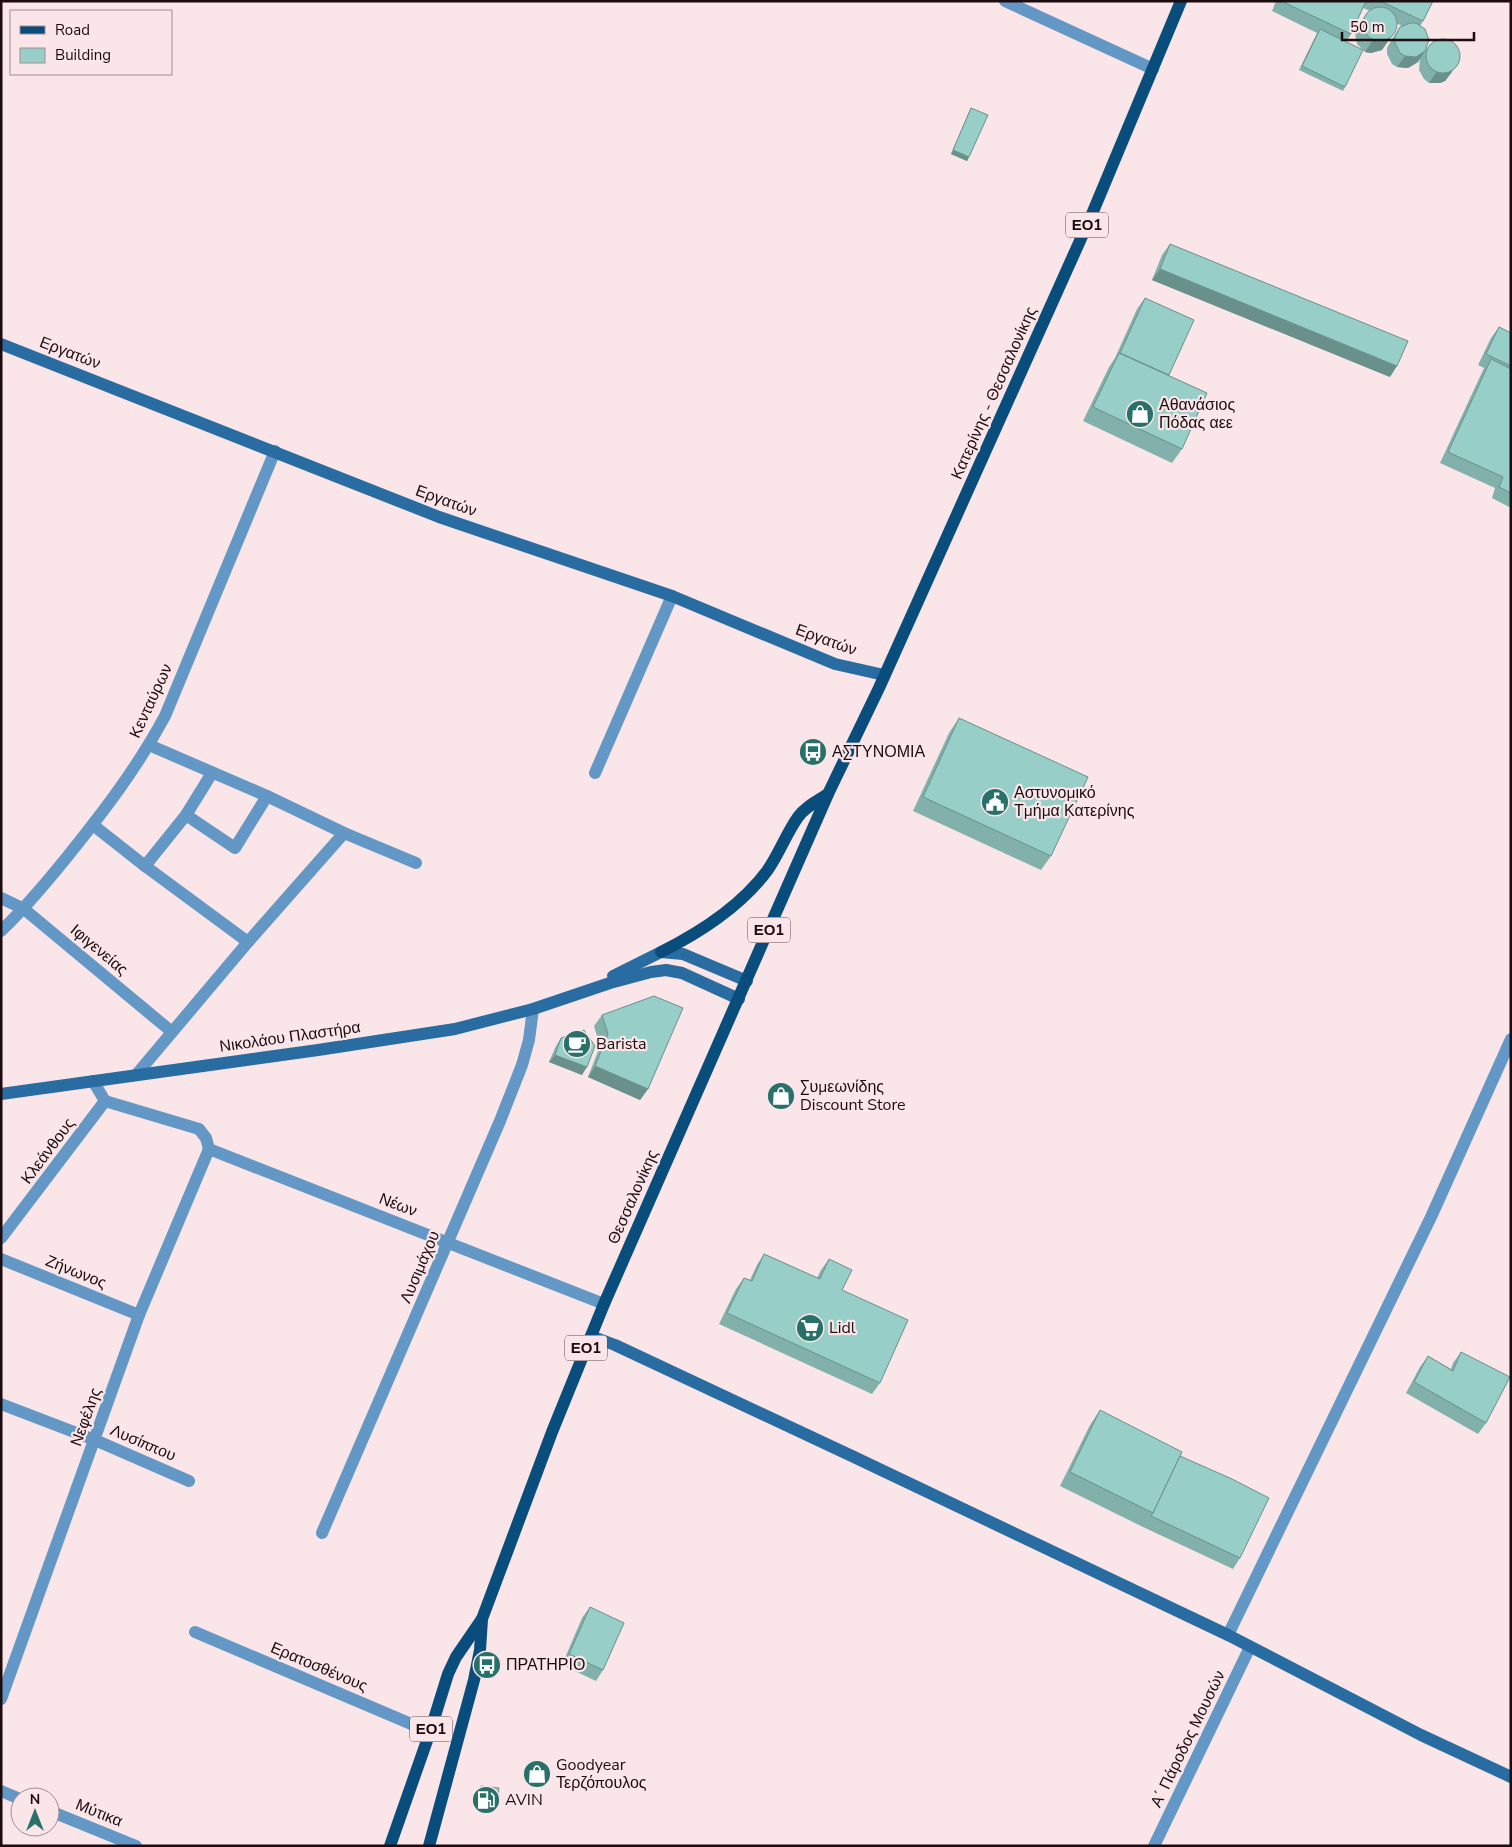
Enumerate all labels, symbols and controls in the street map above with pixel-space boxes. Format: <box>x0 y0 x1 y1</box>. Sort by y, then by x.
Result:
legend <box>10 10 172 75</box>
scale bar <box>1342 10 1474 42</box>
text: 50 m <box>1350 17 1385 37</box>
text: Road <box>55 20 90 40</box>
text: Building <box>55 45 111 65</box>
road number: ΕΟ1 <box>1066 212 1108 238</box>
street label: Κατερίνης - Θεσσαλονίκης <box>946 303 1042 483</box>
street label: Εργατών <box>36 331 104 375</box>
place label: Αθανάσιος Πόδας αεε <box>1159 394 1235 434</box>
shop icon: Αθανάσιος Πόδας αεε <box>1125 399 1155 429</box>
street label: Εργατών <box>412 480 480 522</box>
street label: Εργατών <box>792 619 860 661</box>
street label: Κενταύρων <box>124 660 178 742</box>
bus stop icon: ΑΣΤΥΝΟΜΙΑ <box>798 737 828 767</box>
place label: ΑΣΤΥΝΟΜΙΑ <box>832 741 925 763</box>
place label: Αστυνομικό Τμήμα Κατερίνης <box>1014 782 1135 822</box>
public building icon: Αστυνομικό Τμήμα Κατερίνης <box>980 787 1010 817</box>
road number: ΕΟ1 <box>748 918 790 942</box>
street label: Ιφιγενείας <box>65 919 133 981</box>
street label: Νικολάου Πλαστήρα <box>218 1016 362 1058</box>
cafe icon: Barista <box>562 1029 592 1059</box>
place label: Barista <box>596 1033 646 1055</box>
place label: Συμεωνίδης Discount Store <box>800 1076 906 1116</box>
shop icon: Συμεωνίδης Discount Store <box>766 1081 796 1111</box>
street label: Κλεάνθους <box>16 1113 80 1188</box>
street label: Θεσσαλονίκης <box>602 1146 664 1248</box>
street label: Νέων <box>376 1188 420 1222</box>
street label: Λυσιμάχου <box>395 1227 445 1307</box>
street label: Ζήνωνος <box>42 1250 110 1294</box>
supermarket icon: Lidl <box>795 1313 825 1343</box>
place label: Lidl <box>829 1317 856 1339</box>
road number: ΕΟ1 <box>565 1336 607 1360</box>
street label: Νεφέλης <box>65 1384 107 1449</box>
street label: Λυσίππου <box>107 1419 179 1467</box>
street label: Ερατοσθένους <box>267 1637 371 1697</box>
bus stop icon: ΠΡΑΤΗΡΙΟ <box>472 1650 502 1680</box>
place label: ΠΡΑΤΗΡΙΟ <box>506 1654 585 1676</box>
street label: Α΄ Πάροδος Μουσών <box>1145 1667 1231 1811</box>
road number: ΕΟ1 <box>410 1716 452 1742</box>
place label: Goodyear Τερζόπουλος <box>556 1754 647 1794</box>
shop icon: Goodyear Τερζόπουλος <box>522 1759 552 1789</box>
fuel station icon: AVIN <box>471 1785 501 1815</box>
north arrow <box>10 1787 60 1837</box>
place label: AVIN <box>505 1789 543 1811</box>
text: N <box>30 1790 40 1809</box>
street label: Μύτικα <box>72 1794 126 1832</box>

